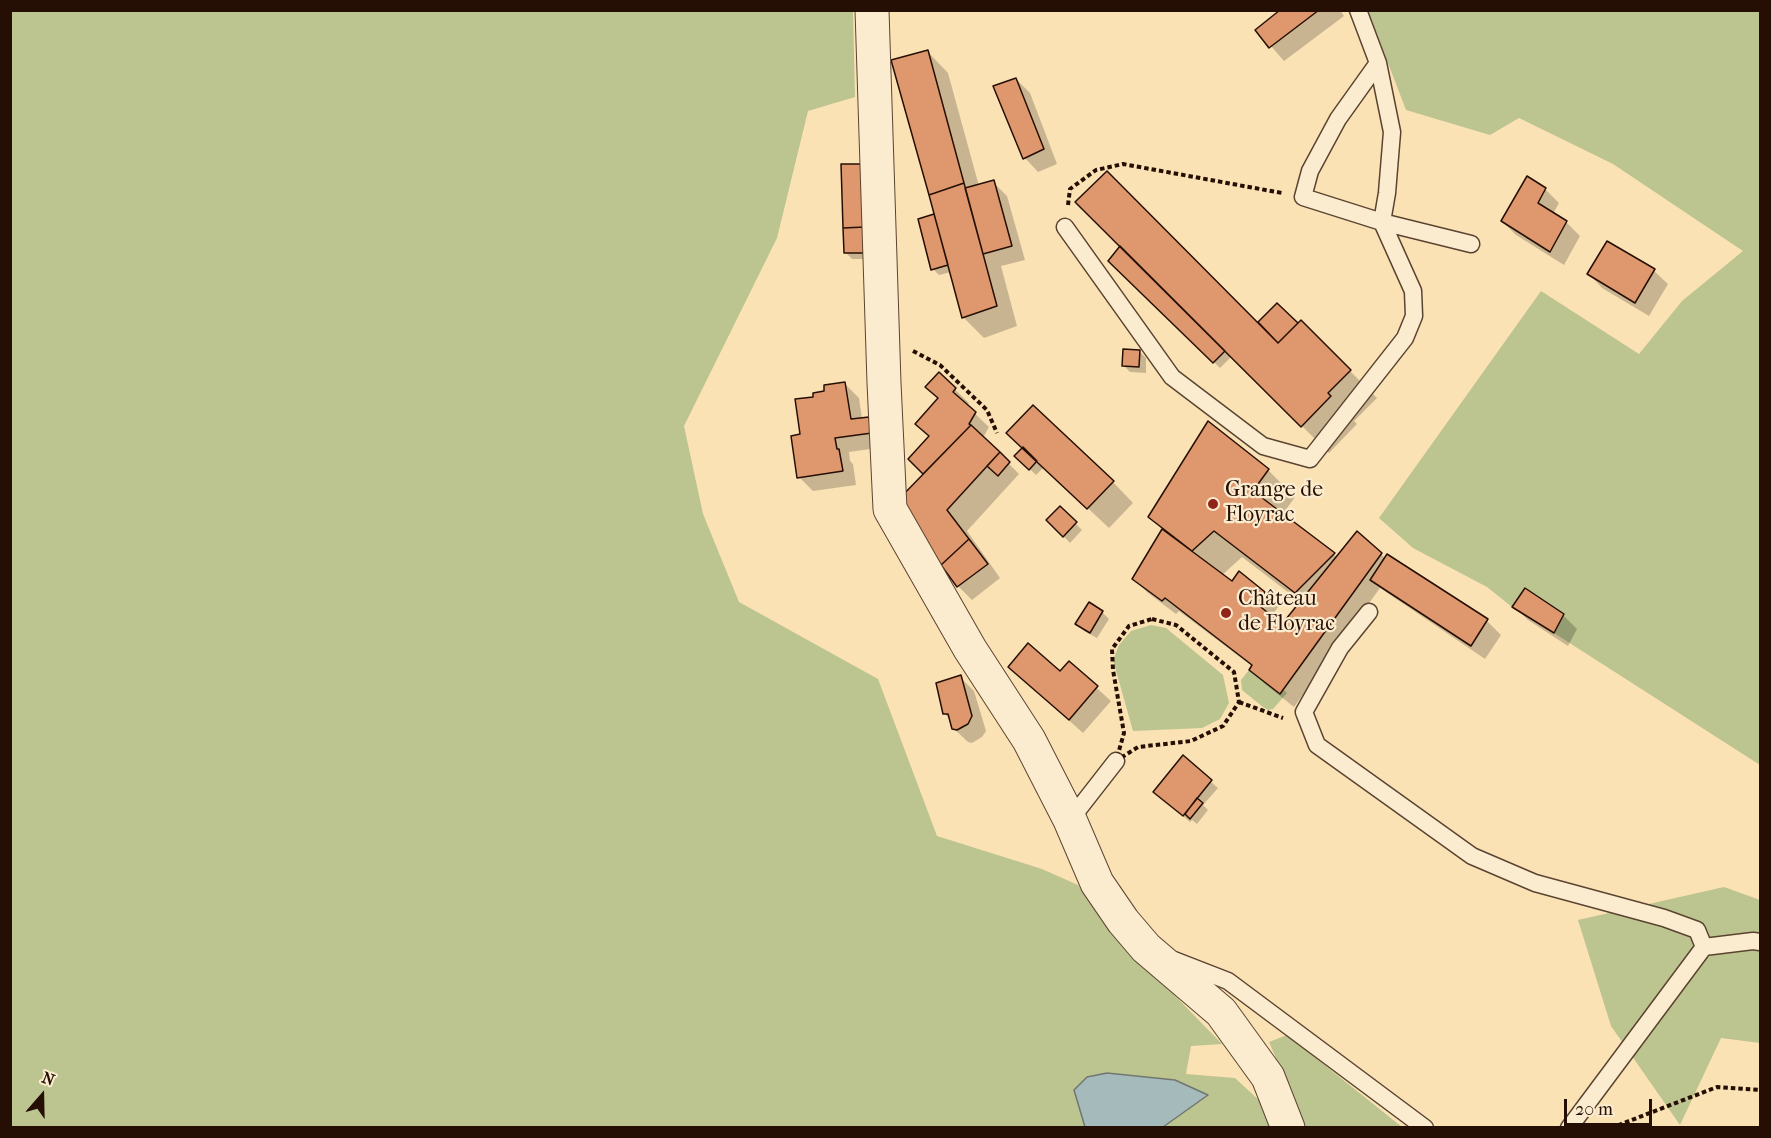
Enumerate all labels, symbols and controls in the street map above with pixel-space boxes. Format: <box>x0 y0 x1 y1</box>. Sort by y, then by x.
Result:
place label: Grange de Floyrac <box>1225 478 1323 530</box>
marker: Grange de Floyrac <box>1206 497 1220 511</box>
place label: Château de Floyrac <box>1238 587 1335 638</box>
marker: Château de Floyrac <box>1219 606 1233 620</box>
north arrow <box>12 1066 72 1126</box>
text: N <box>39 1068 57 1090</box>
scale bar <box>1567 1087 1656 1125</box>
text: 20 m <box>1575 1099 1613 1120</box>

